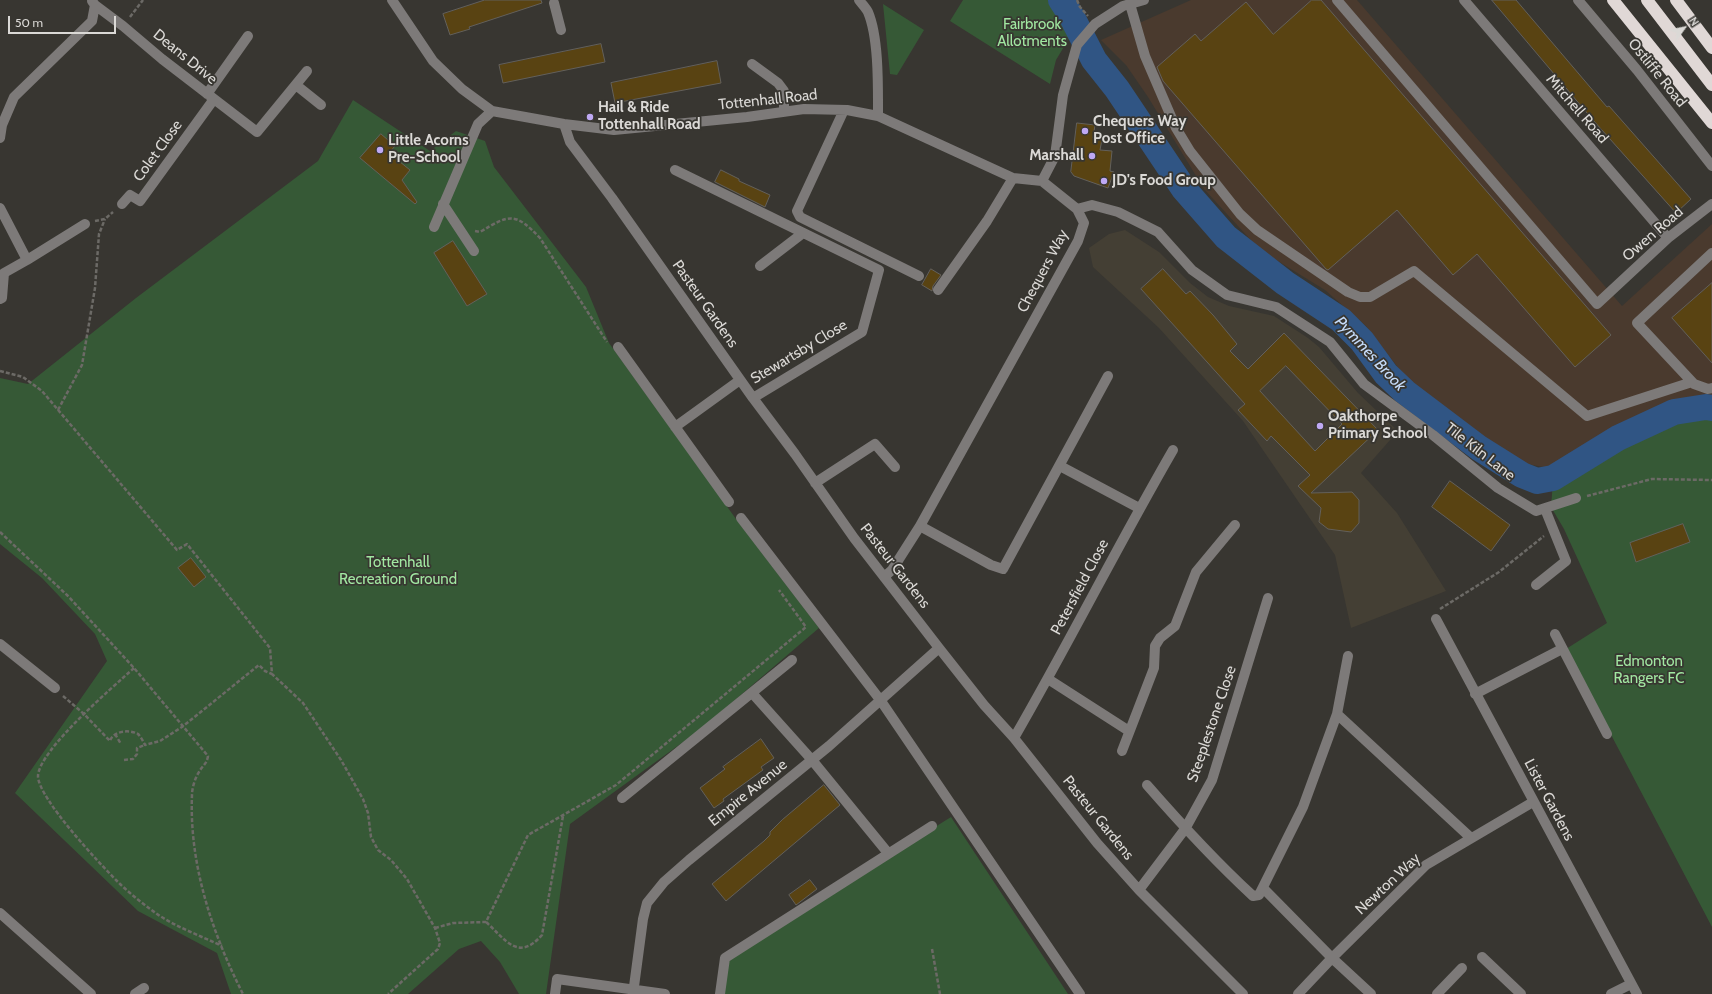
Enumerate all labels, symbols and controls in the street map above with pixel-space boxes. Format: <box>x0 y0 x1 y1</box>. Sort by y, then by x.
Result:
scale bar <box>10 8 118 34</box>
north arrow <box>1664 8 1704 48</box>
text: N <box>1686 14 1702 29</box>
text: 50 m <box>15 15 43 30</box>
park label: Fairbrook Allotments <box>997 16 1067 51</box>
street label: Deans Drive <box>149 26 221 88</box>
street label: Ostliffe Road <box>1624 35 1690 111</box>
street label: Mitchell Road <box>1542 71 1612 147</box>
street label: Tottenhall Road <box>718 86 818 114</box>
place label: Hail & Ride Tottenhall Road <box>598 99 701 134</box>
marker: Hail & Ride Tottenhall Road <box>585 112 595 122</box>
place label: Chequers Way Post Office <box>1093 113 1186 148</box>
street label: Colet Close <box>130 117 186 185</box>
marker: Chequers Way Post Office <box>1080 126 1090 136</box>
place label: Little Acorns Pre-School <box>388 132 468 167</box>
marker: Little Acorns Pre-School <box>375 145 385 155</box>
place label: Marshall <box>1029 147 1084 165</box>
marker: Marshall <box>1087 151 1097 161</box>
place label: JD's Food Group <box>1112 172 1216 190</box>
marker: JD's Food Group <box>1099 176 1109 186</box>
street label: Owen Road <box>1619 203 1687 265</box>
street label: Chequers Way <box>1014 226 1072 316</box>
street label: Pasteur Gardens <box>668 257 742 351</box>
water label: Pymmes Brook <box>1330 313 1410 395</box>
street label: Stewartsby Close <box>748 316 850 388</box>
place label: Oakthorpe Primary School <box>1328 408 1427 443</box>
street label: Tile Kiln Lane <box>1441 419 1519 485</box>
marker: Oakthorpe Primary School <box>1315 421 1325 431</box>
street label: Pasteur Gardens <box>856 520 934 612</box>
street label: Petersfield Close <box>1047 536 1113 638</box>
park label: Tottenhall Recreation Ground <box>339 554 457 589</box>
park label: Edmonton Rangers FC <box>1614 653 1684 688</box>
street label: Steeplestone Close <box>1184 663 1240 785</box>
street label: Empire Avenue <box>705 756 791 830</box>
street label: Lister Gardens <box>1520 756 1578 844</box>
street label: Pasteur Gardens <box>1059 772 1137 864</box>
street label: Newton Way <box>1352 849 1424 919</box>

